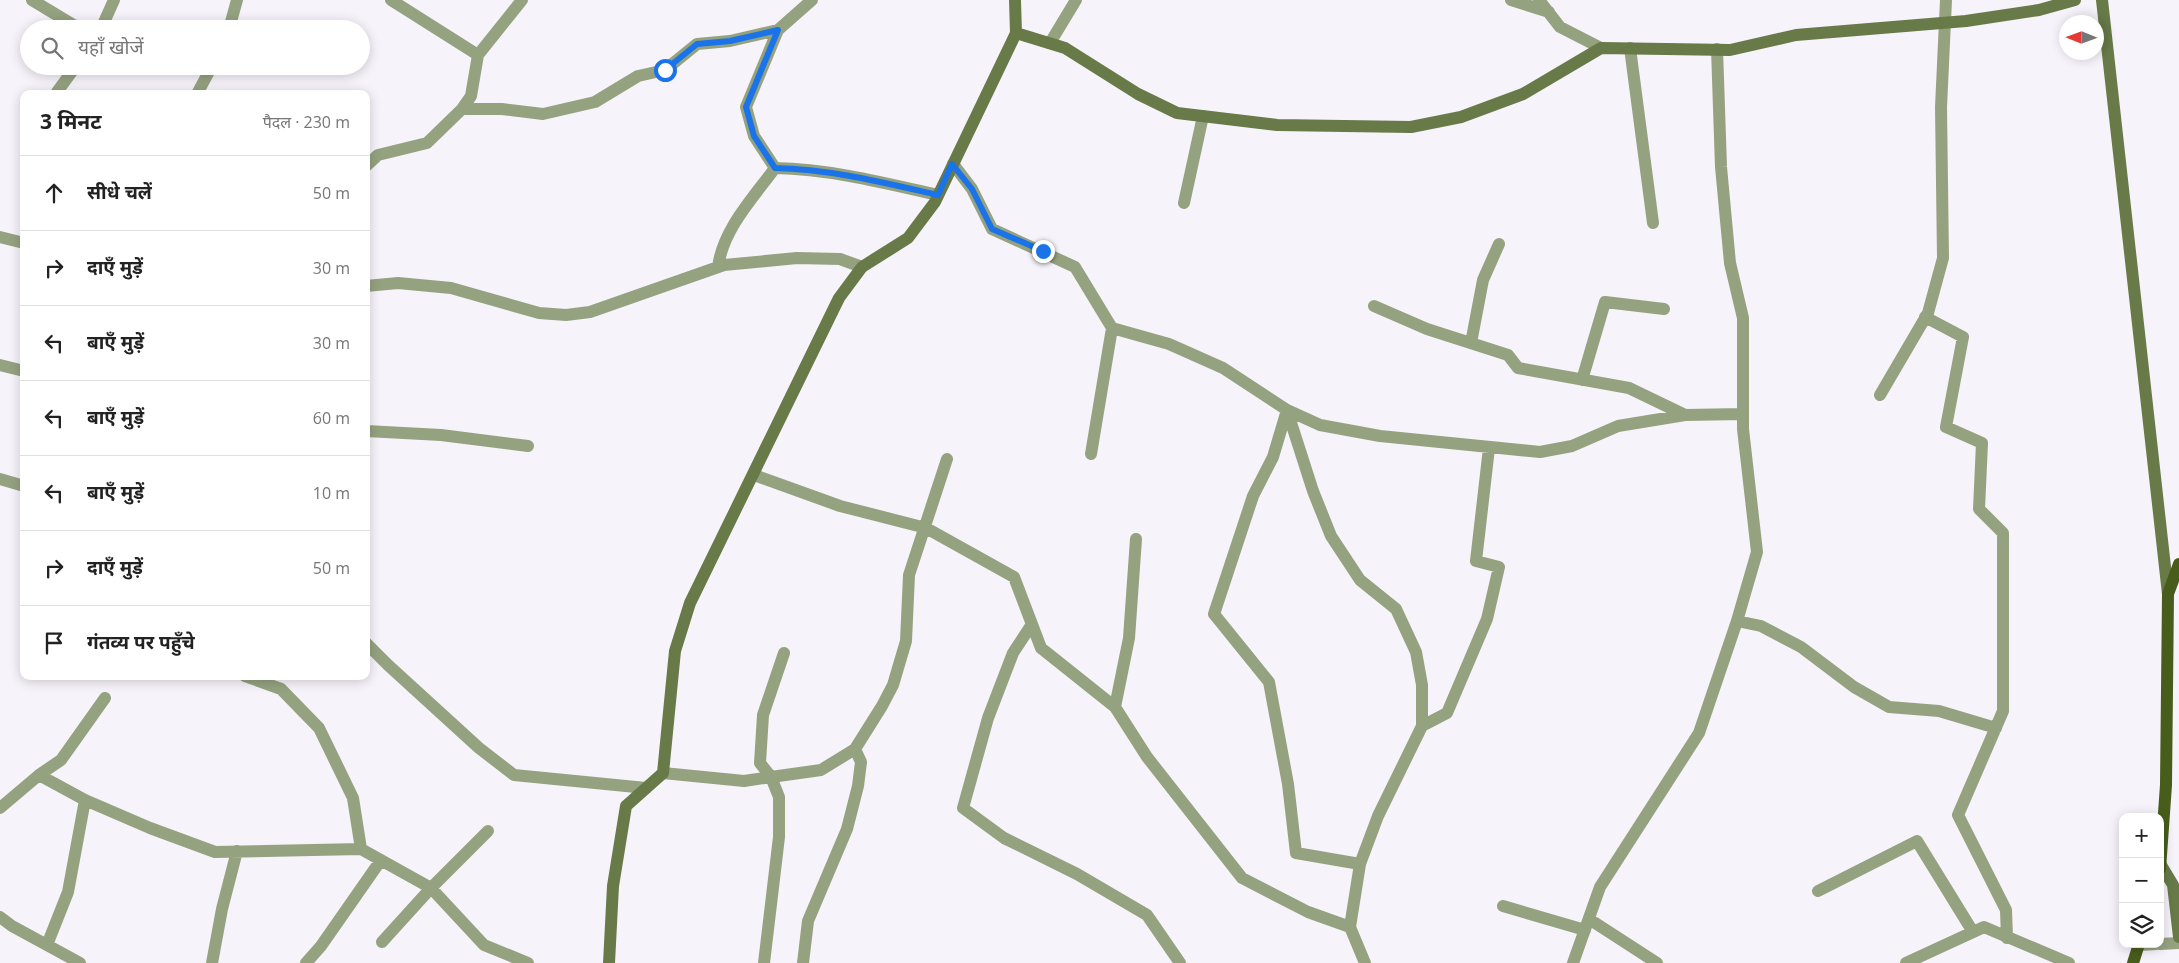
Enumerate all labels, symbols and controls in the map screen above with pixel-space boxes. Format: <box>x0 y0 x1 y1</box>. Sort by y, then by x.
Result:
north arrow <box>2059 15 2104 60</box>
search box <box>20 20 370 75</box>
icon: search <box>38 34 66 62</box>
text: यहाँ खोजें <box>78 34 144 60</box>
route start <box>654 59 677 82</box>
text: 3 मिनट <box>40 107 102 135</box>
text: पैदल · 230 m <box>263 111 350 133</box>
icon: ahead <box>40 179 68 207</box>
text: सीधे चलें <box>87 179 152 205</box>
text: 50 m <box>313 182 350 204</box>
route end <box>1032 240 1055 263</box>
icon: right <box>40 254 68 282</box>
text: दाएँ मुड़ें <box>87 254 143 280</box>
text: 30 m <box>313 257 350 279</box>
icon: left <box>40 329 68 357</box>
text: बाएँ मुड़ें <box>87 329 144 355</box>
text: 30 m <box>313 332 350 354</box>
icon: left <box>40 404 68 432</box>
text: बाएँ मुड़ें <box>87 404 144 430</box>
text: 60 m <box>313 407 350 429</box>
icon: left <box>40 479 68 507</box>
text: बाएँ मुड़ें <box>87 479 144 505</box>
text: 10 m <box>313 482 350 504</box>
icon: right <box>40 554 68 582</box>
text: दाएँ मुड़ें <box>87 554 143 580</box>
text: 50 m <box>313 557 350 579</box>
icon: arrive <box>40 629 68 657</box>
text: गंतव्य पर पहुँचे <box>87 629 195 655</box>
map controls <box>2119 813 2164 948</box>
button: + <box>2119 813 2164 858</box>
button: − <box>2119 858 2164 903</box>
button: layers <box>2119 903 2164 948</box>

